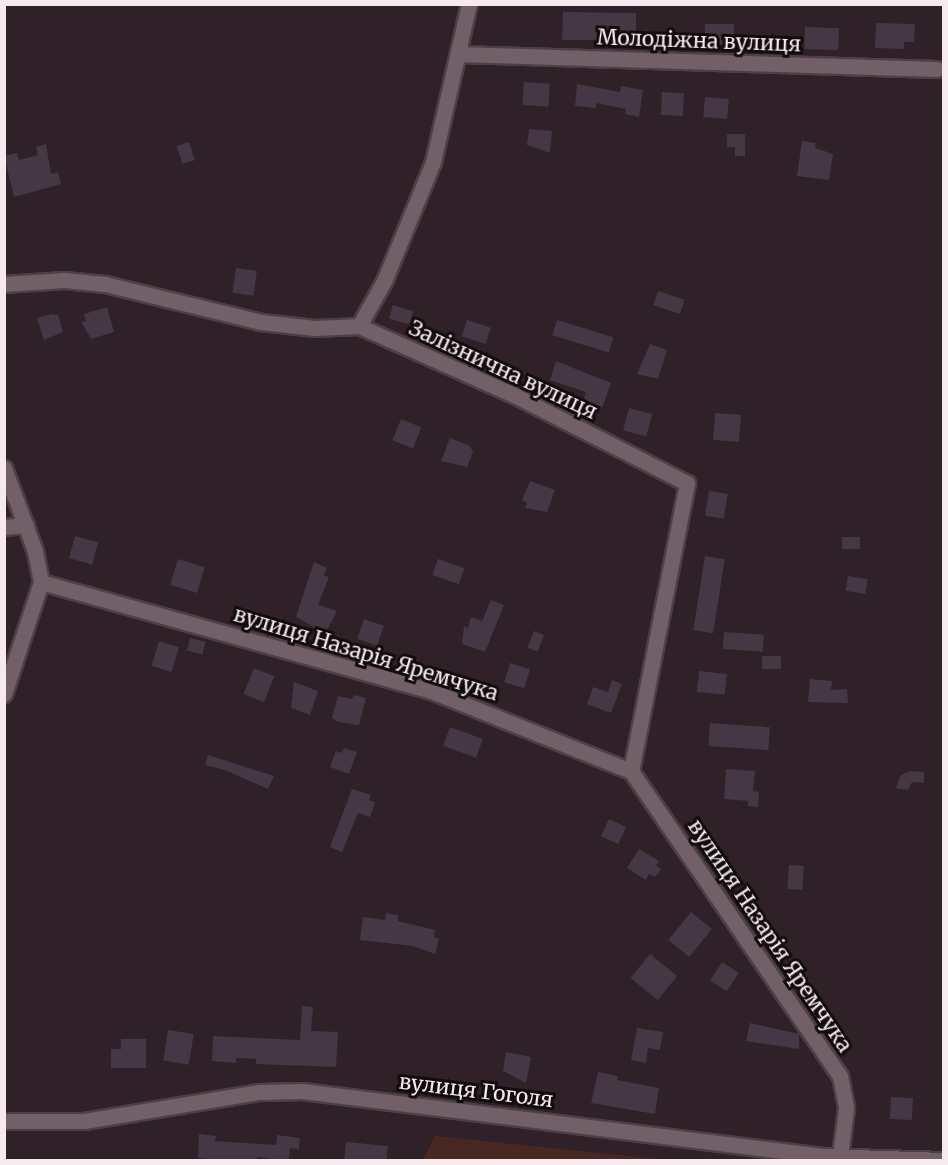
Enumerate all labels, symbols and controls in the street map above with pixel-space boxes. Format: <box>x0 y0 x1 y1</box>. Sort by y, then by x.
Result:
street label: Молодіжна вулиця <box>596 25 802 57</box>
street label: Залізнична вулиця <box>405 315 601 425</box>
street label: вулиця Назарія Яремчука <box>231 602 501 706</box>
street label: вулиця Назарія Яремчука <box>683 815 857 1057</box>
street label: вулиця Гоголя <box>398 1069 554 1113</box>

